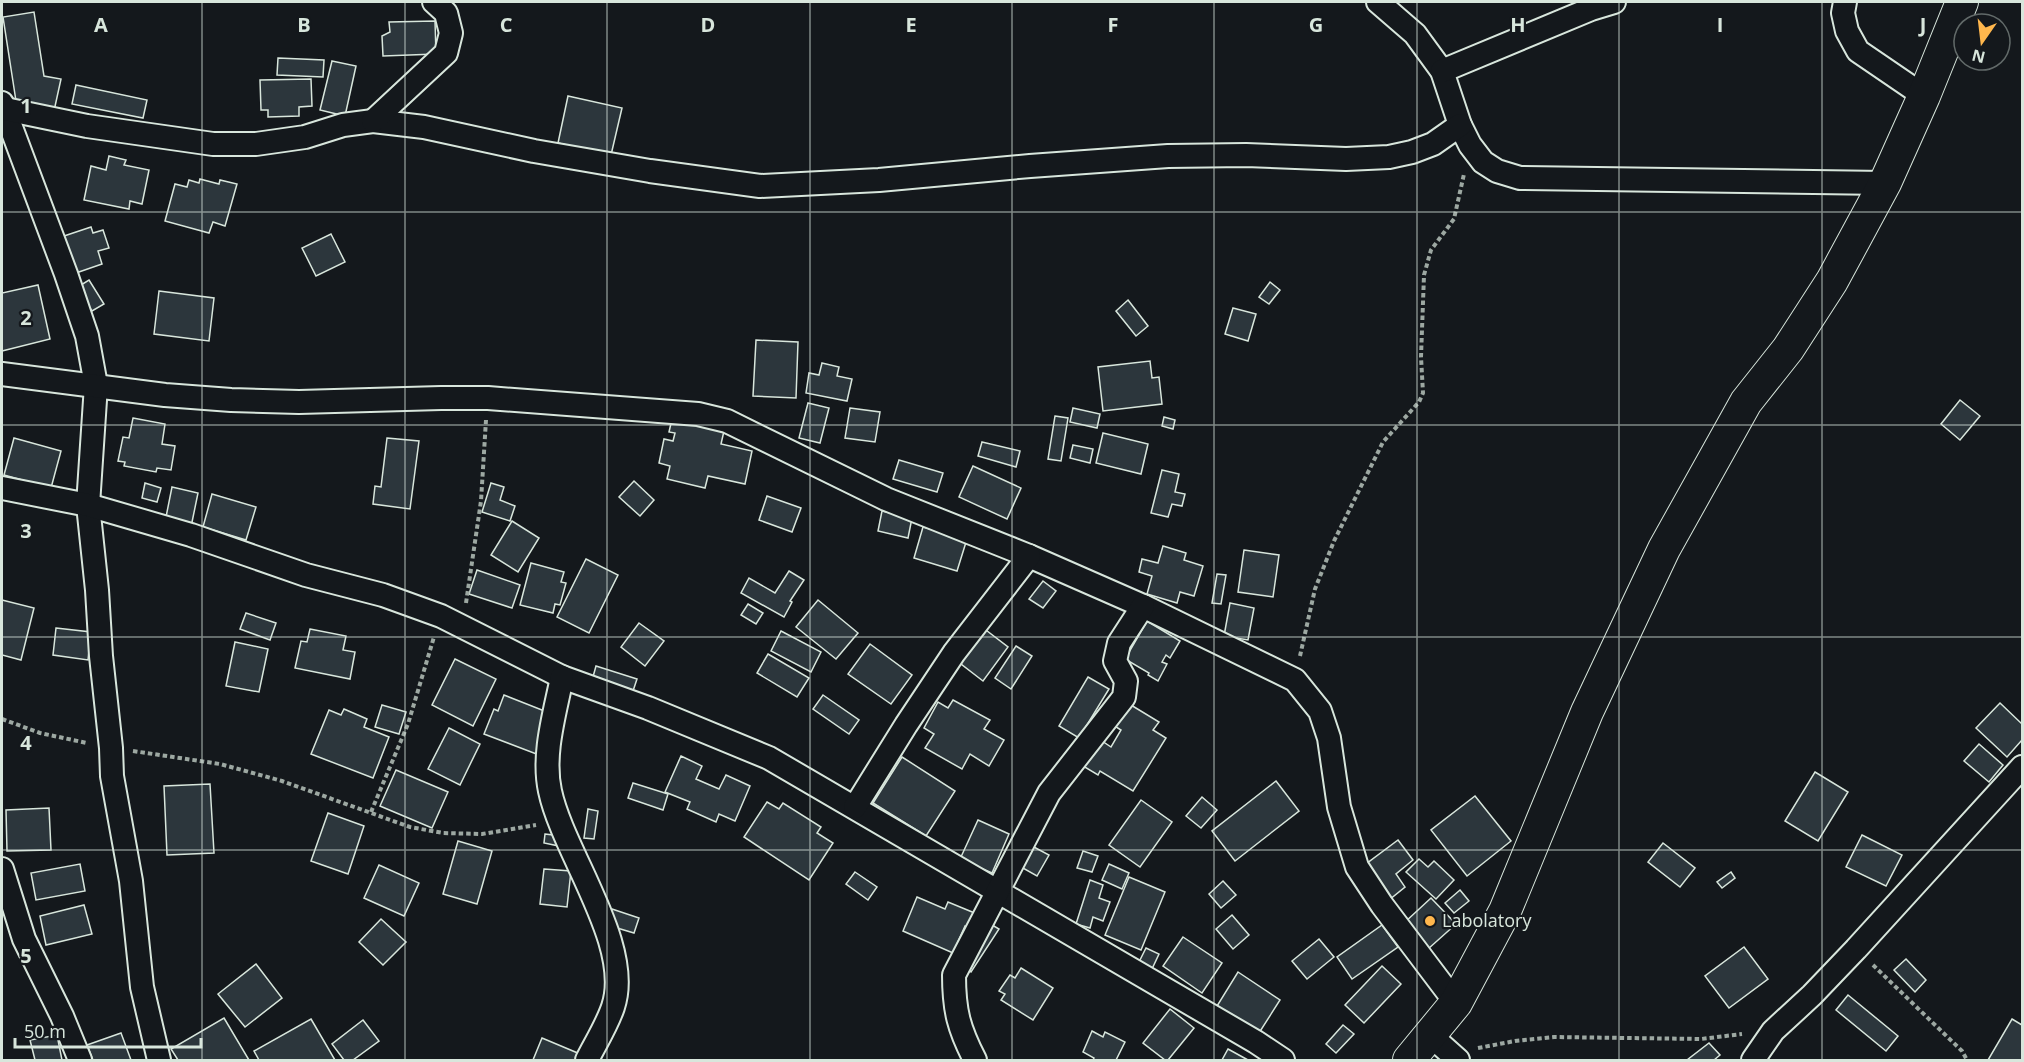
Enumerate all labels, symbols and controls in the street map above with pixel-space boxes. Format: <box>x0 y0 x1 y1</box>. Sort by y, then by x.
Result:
text: A <box>94 11 108 38</box>
text: B <box>297 11 311 38</box>
text: C <box>500 11 513 38</box>
text: D <box>701 11 715 38</box>
text: E <box>905 11 917 38</box>
text: F <box>1108 11 1118 38</box>
text: G <box>1309 11 1323 38</box>
text: H <box>1510 11 1526 38</box>
text: I <box>1717 11 1723 38</box>
text: J <box>1918 11 1926 38</box>
north arrow <box>1952 12 2012 72</box>
text: N <box>1969 44 1987 69</box>
text: 1 <box>20 92 32 119</box>
text: 2 <box>20 304 32 331</box>
text: 3 <box>20 517 32 544</box>
text: 4 <box>20 729 32 756</box>
place label: Labolatory <box>1442 908 1532 932</box>
marker: Labolatory <box>1423 914 1437 928</box>
text: 5 <box>20 942 32 969</box>
scale bar <box>15 1011 201 1049</box>
text: 50 m <box>24 1019 66 1043</box>

